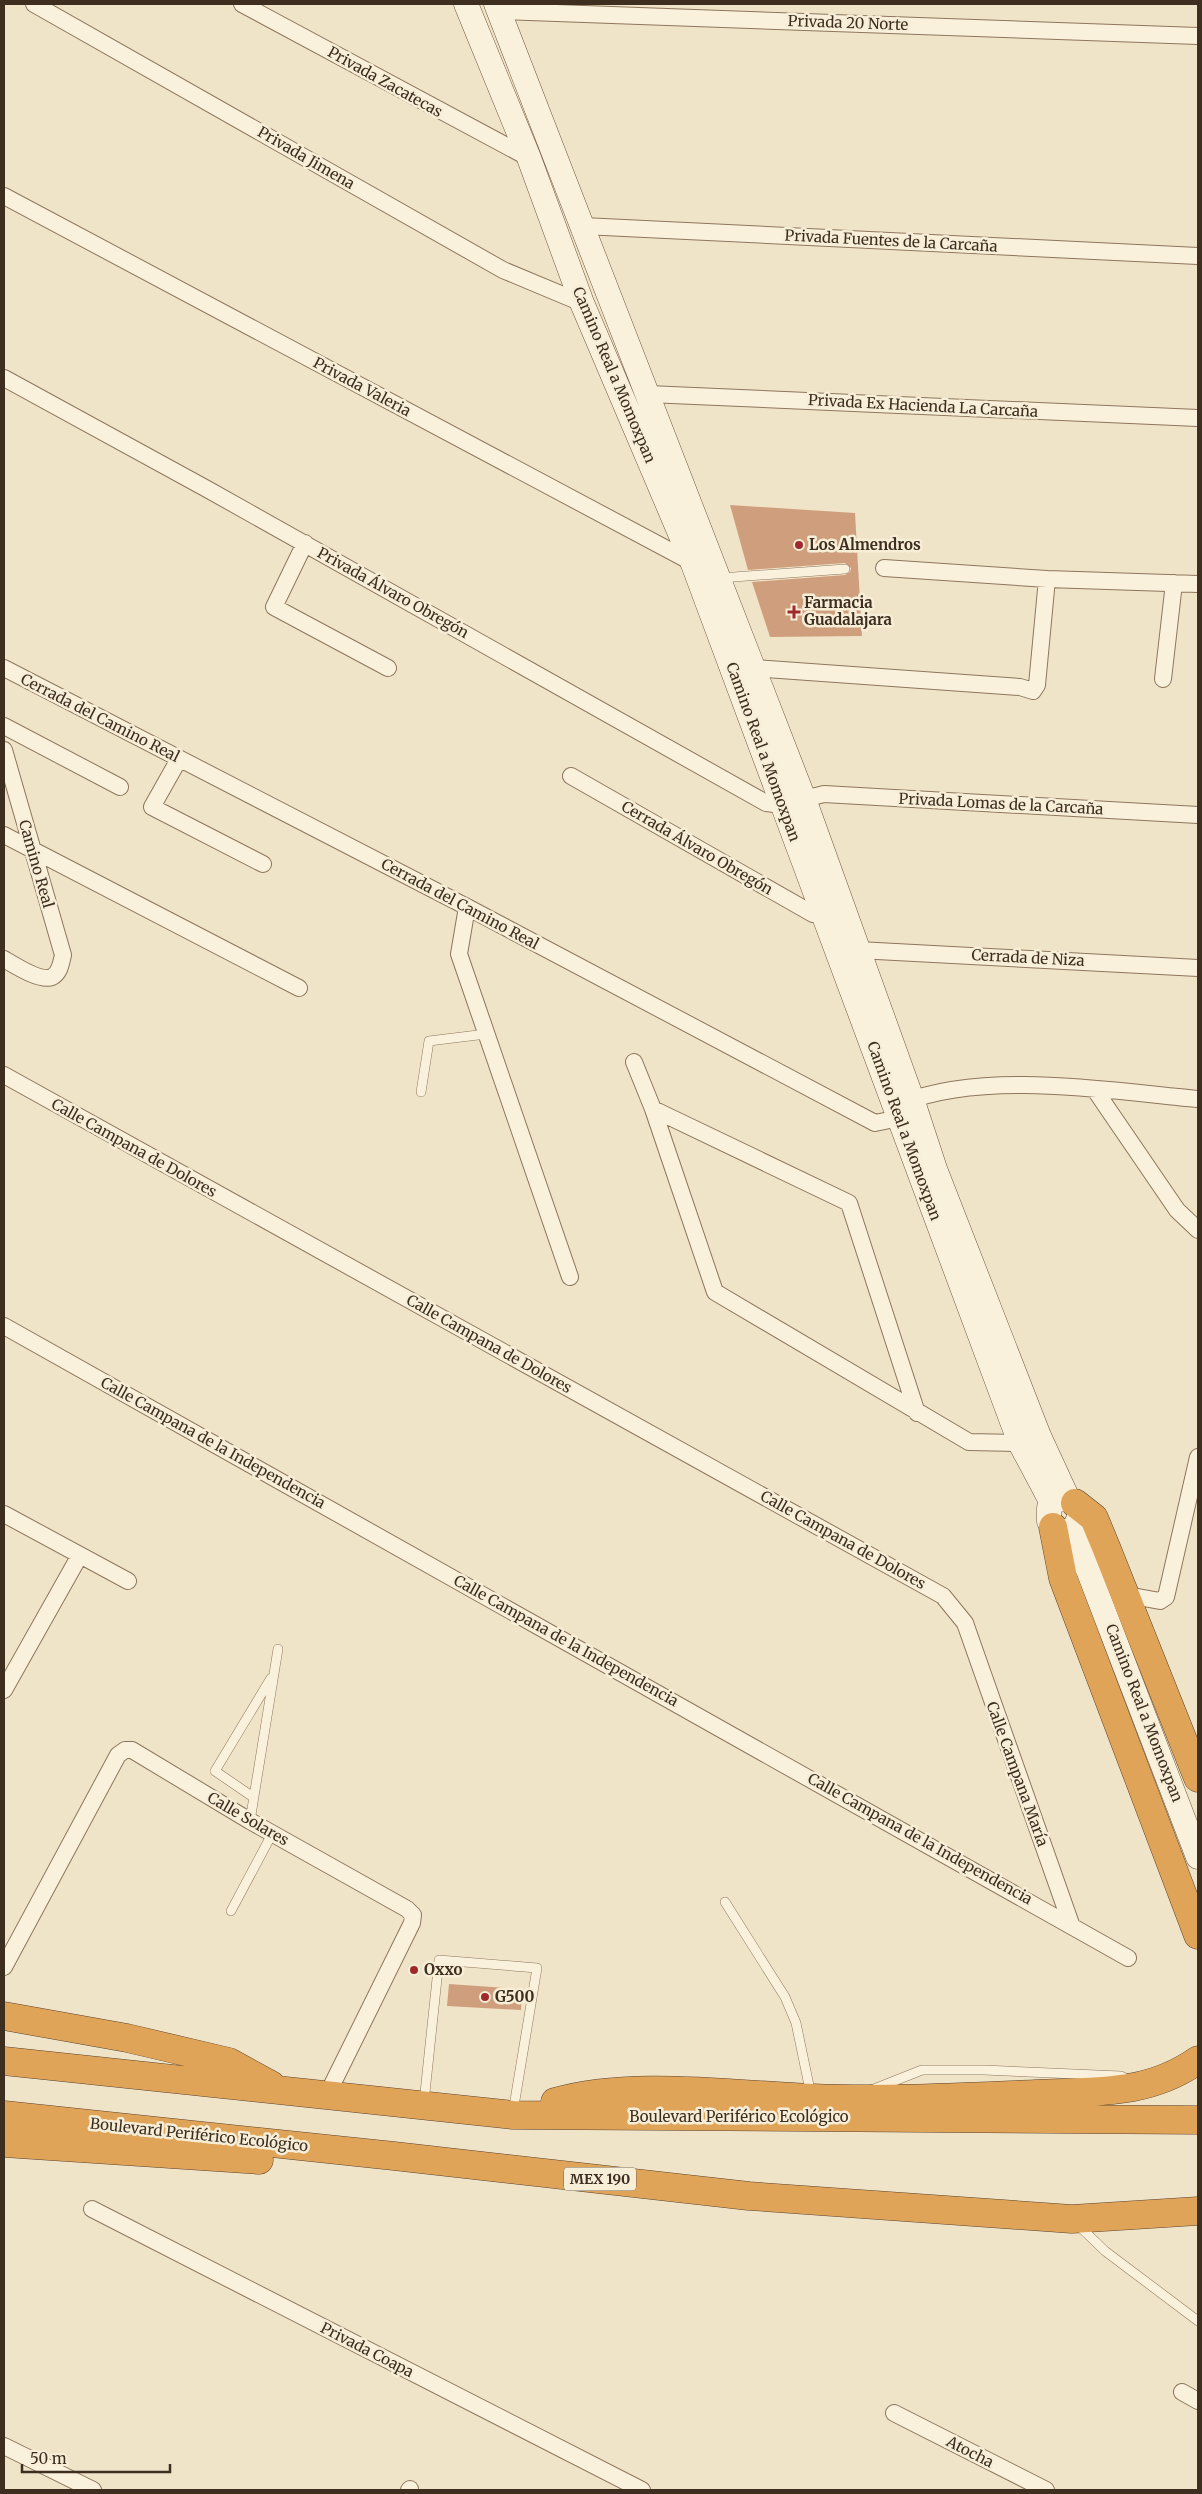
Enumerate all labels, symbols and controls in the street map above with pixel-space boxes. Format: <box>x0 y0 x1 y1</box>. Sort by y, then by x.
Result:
street label: Privada 20 Norte <box>787 11 909 34</box>
street label: Privada Zacatecas <box>324 42 446 121</box>
street label: Privada Jimena <box>254 122 358 193</box>
street label: Privada Fuentes de la Carcaña <box>784 225 998 256</box>
street label: Camino Real a Momoxpan <box>569 284 660 466</box>
street label: Privada Valeria <box>310 353 414 420</box>
street label: Privada Ex Hacienda La Carcaña <box>807 390 1039 421</box>
place label: Los Almendros <box>809 535 921 554</box>
marker: Los Almendros <box>793 539 805 551</box>
street label: Privada Álvaro Obregón <box>314 542 473 642</box>
place label: Farmacia Guadalajara <box>804 593 893 629</box>
marker: Farmacia Guadalajara <box>788 606 800 618</box>
street label: Camino Real a Momoxpan <box>722 660 805 844</box>
street label: Cerrada del Camino Real <box>18 669 183 766</box>
street label: Privada Lomas de la Carcaña <box>898 789 1104 818</box>
street label: Cerrada Álvaro Obregón <box>618 796 777 899</box>
street label: Camino Real <box>15 818 58 910</box>
street label: Cerrada del Camino Real <box>378 854 543 953</box>
street label: Cerrada de Niza <box>971 945 1085 970</box>
street label: Camino Real a Momoxpan <box>863 1039 946 1223</box>
street label: Calle Campana de Dolores <box>48 1094 220 1201</box>
street label: Calle Campana de Dolores <box>403 1290 575 1397</box>
street label: Calle Campana de la Independencia <box>98 1373 329 1512</box>
street label: Calle Campana de Dolores <box>757 1486 929 1593</box>
street label: Calle Campana de la Independencia <box>451 1571 682 1710</box>
street label: Camino Real a Momoxpan <box>1102 1621 1187 1805</box>
street label: Calle Campana María <box>982 1699 1053 1849</box>
street label: Calle Campana de la Independencia <box>805 1769 1036 1908</box>
street label: Calle Solares <box>204 1788 292 1850</box>
place label: Oxxo <box>424 1960 463 1979</box>
marker: Oxxo <box>408 1964 420 1976</box>
place label: G500 <box>495 1987 534 2006</box>
marker: G500 <box>479 1991 491 2003</box>
street label: Boulevard Periférico Ecológico <box>629 2107 849 2126</box>
street label: Boulevard Periférico Ecológico <box>89 2114 309 2155</box>
road number: MEX 190 <box>564 2168 636 2190</box>
street label: Privada Coapa <box>317 2318 417 2381</box>
street label: Atocha <box>943 2431 997 2471</box>
scale bar <box>22 2442 170 2474</box>
text: 50 m <box>30 2449 67 2468</box>

